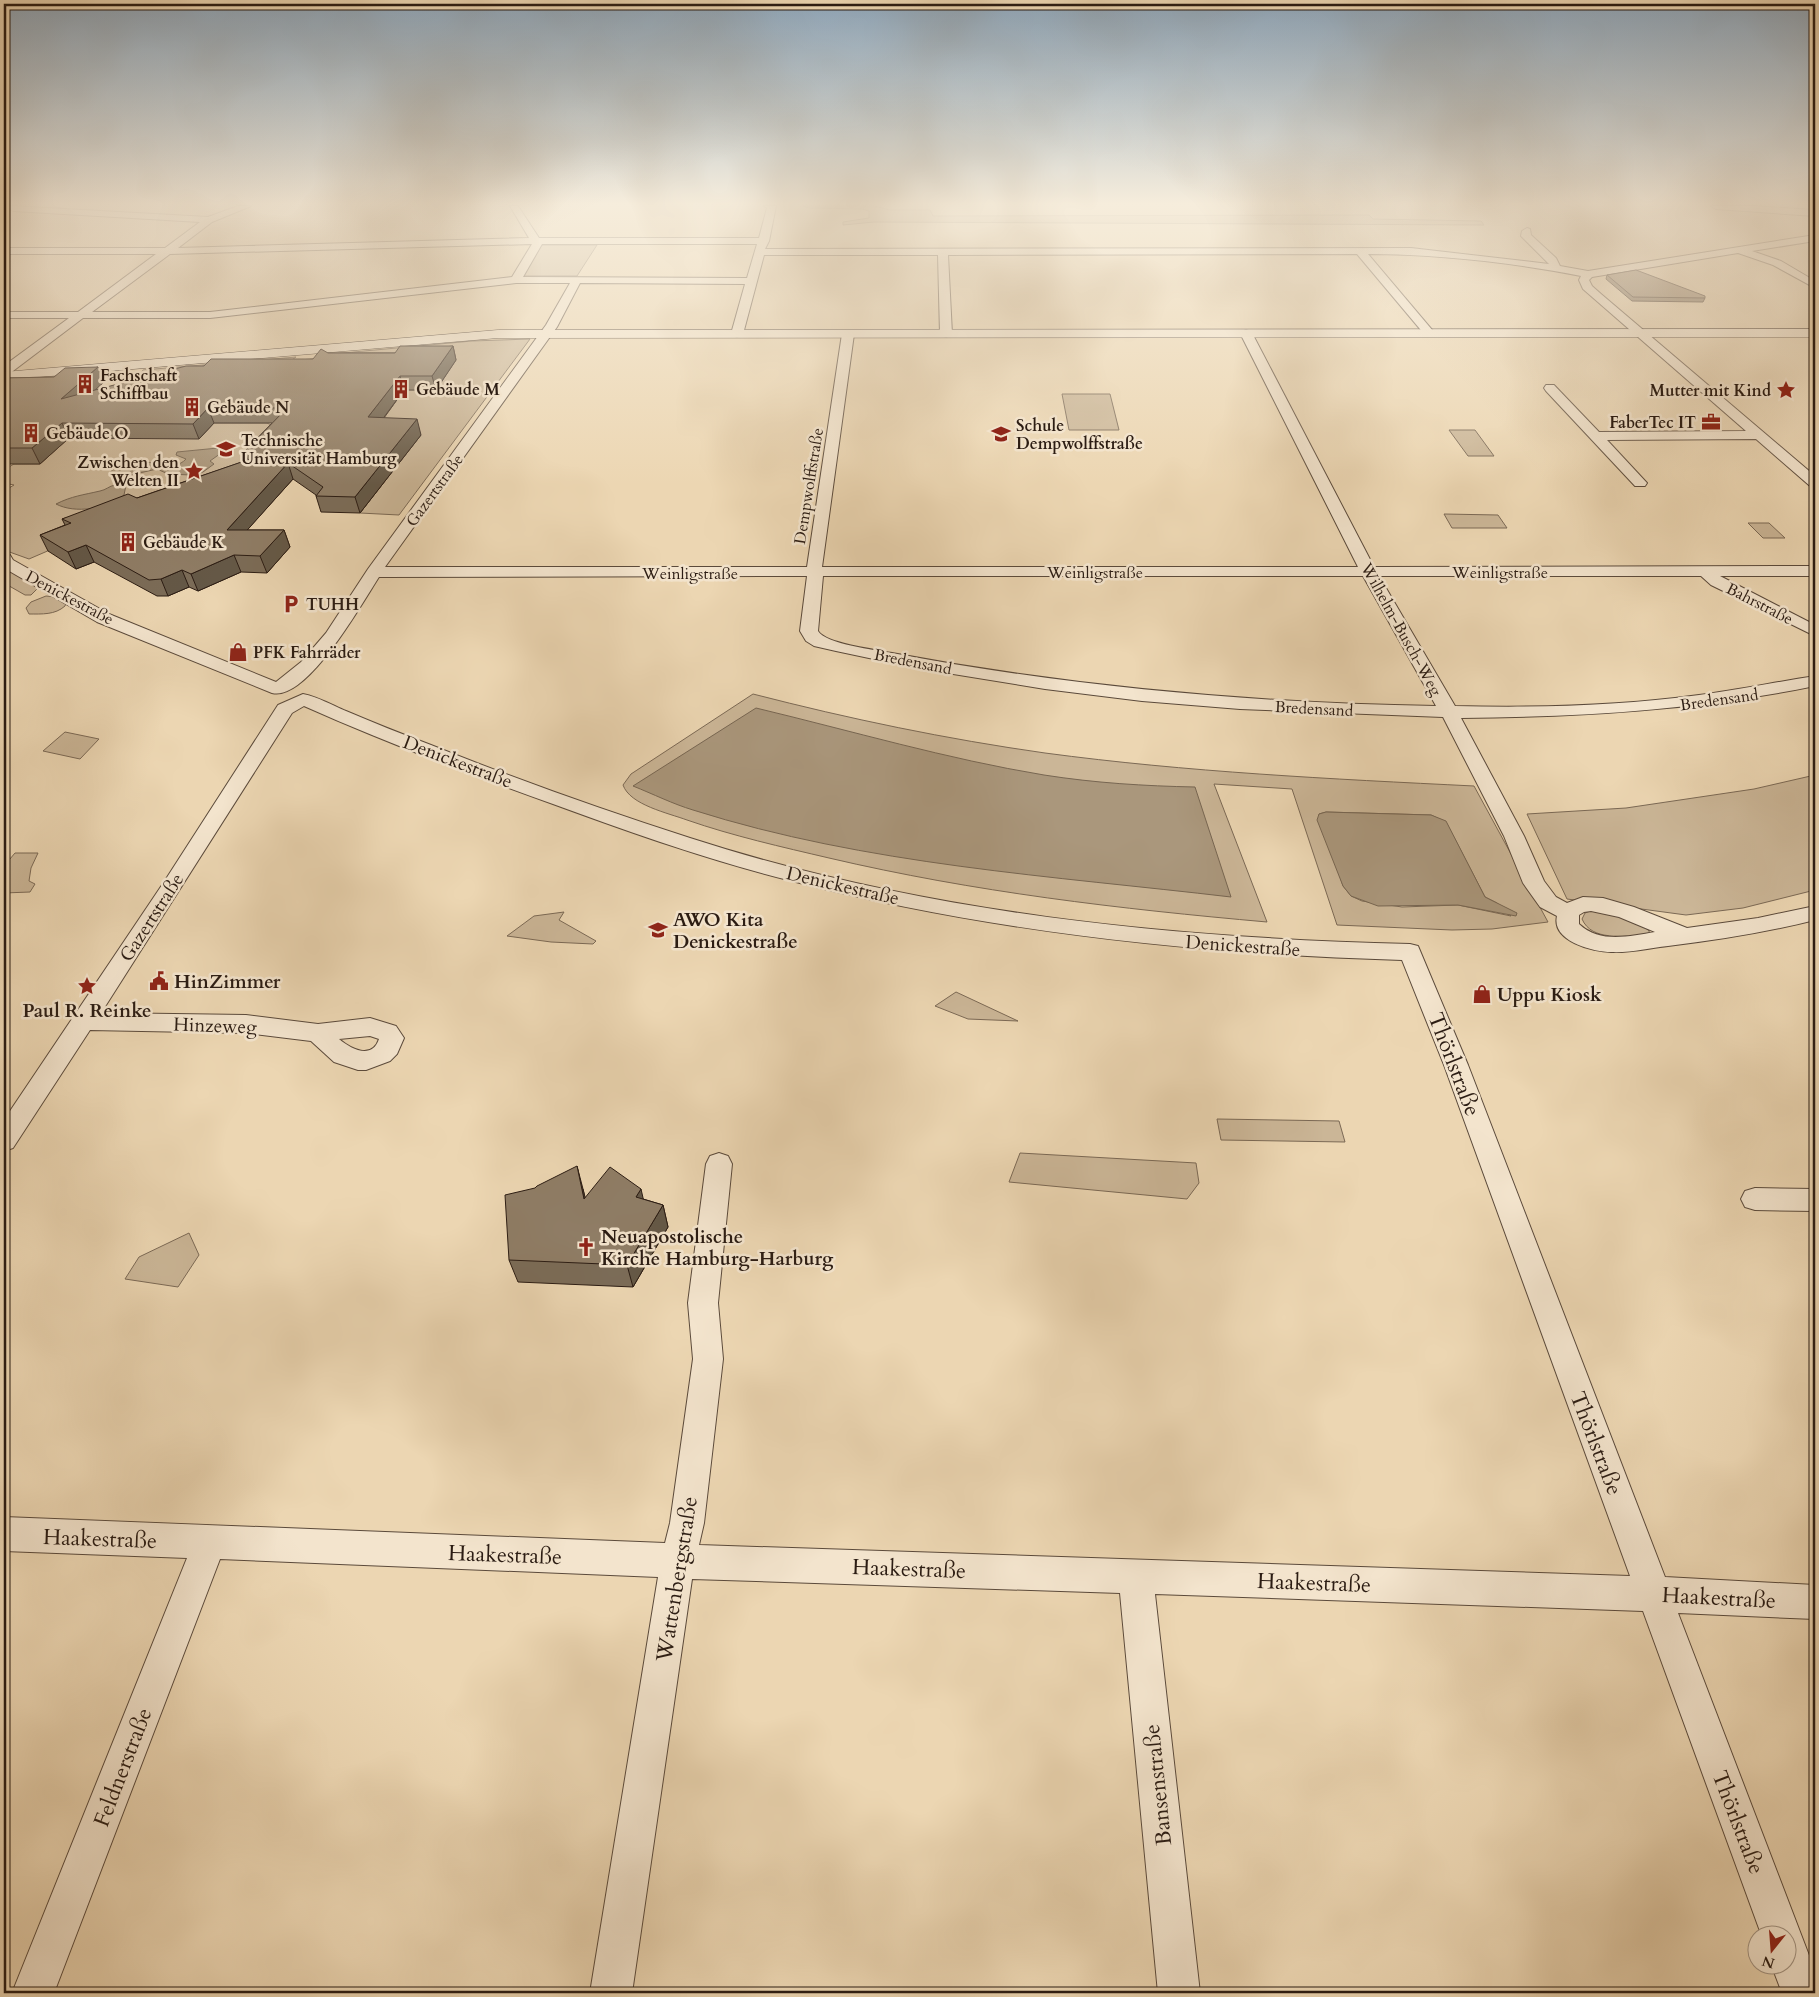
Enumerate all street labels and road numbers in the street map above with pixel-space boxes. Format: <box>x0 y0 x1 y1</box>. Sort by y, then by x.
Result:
street label: Dempwolffstraße <box>789 426 829 546</box>
street label: Gazertstraße <box>401 450 469 531</box>
street label: Wilhelm-Busch-Weg <box>1355 558 1447 700</box>
street label: Weinligstraße <box>1046 562 1143 584</box>
street label: Weinligstraße <box>1451 562 1548 584</box>
street label: Weinligstraße <box>641 563 738 585</box>
street label: Denickestraße <box>22 565 117 630</box>
street label: Bahrstraße <box>1722 578 1797 630</box>
street label: Bredensand <box>872 644 954 680</box>
street label: Bredensand <box>1679 684 1760 716</box>
street label: Bredensand <box>1274 696 1354 722</box>
street label: Denickestraße <box>399 729 516 795</box>
street label: Denickestraße <box>784 860 902 912</box>
street label: Gazertstraße <box>113 868 190 967</box>
street label: Denickestraße <box>1185 929 1301 963</box>
street label: Thörlstraße <box>1421 1008 1488 1120</box>
street label: Hinzeweg <box>173 1012 258 1040</box>
street label: Thörlstraße <box>1563 1387 1630 1499</box>
street label: Wattenbergstraße <box>649 1494 705 1665</box>
street label: Haakestraße <box>42 1522 158 1556</box>
street label: Haakestraße <box>447 1538 563 1572</box>
street label: Haakestraße <box>851 1552 967 1586</box>
street label: Haakestraße <box>1256 1566 1372 1600</box>
street label: Haakestraße <box>1661 1580 1777 1616</box>
street label: Feldnerstraße <box>86 1703 159 1831</box>
street label: Bansenstraße <box>1137 1723 1179 1847</box>
street label: Thörlstraße <box>1705 1766 1772 1878</box>

